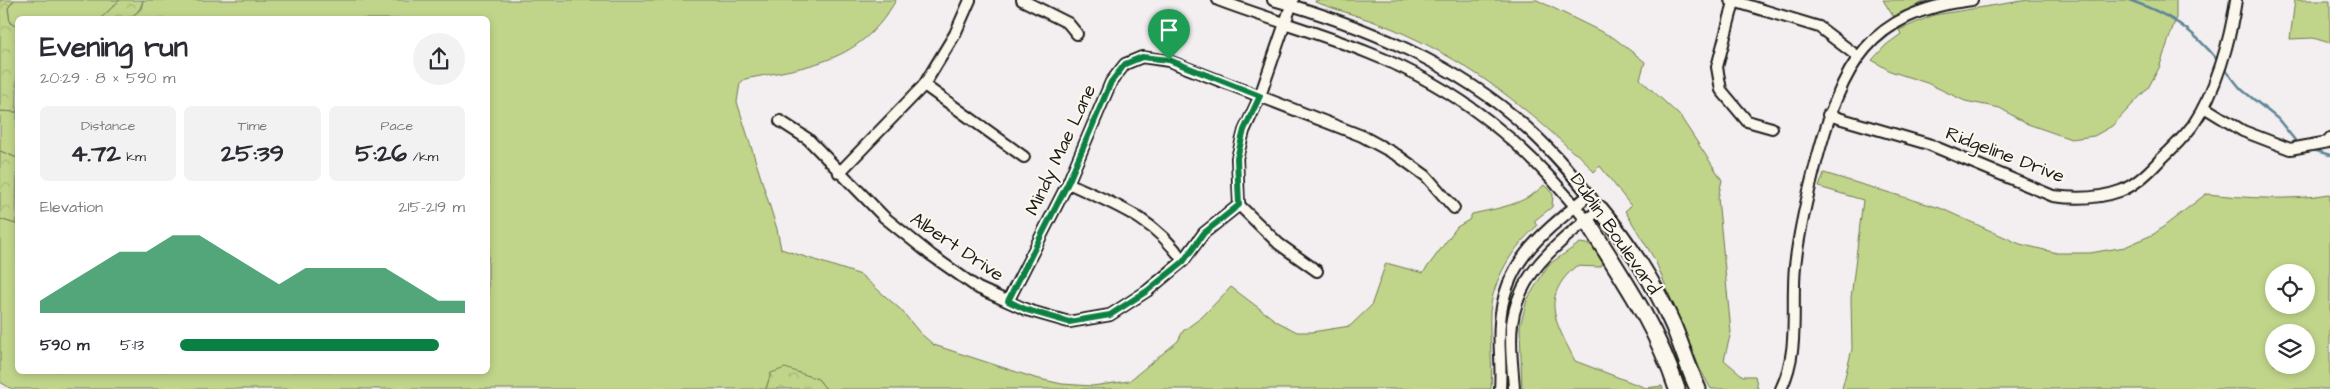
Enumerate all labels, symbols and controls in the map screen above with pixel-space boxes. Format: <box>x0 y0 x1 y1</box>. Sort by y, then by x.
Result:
pin <box>1148 9 1190 60</box>
icon: arrive <box>1155 16 1183 44</box>
text: Evening run <box>40 28 188 67</box>
button: share <box>413 33 465 85</box>
text: 20:29 · 8 × 590 m <box>40 67 175 89</box>
street label: Mindy Mae Lane <box>1019 80 1104 220</box>
text: Distance <box>81 116 135 136</box>
text: Time <box>238 116 267 136</box>
text: Pace <box>381 116 413 136</box>
street label: Ridgeline Drive <box>1941 120 2068 191</box>
text: 4.72 <box>70 136 121 171</box>
text: 25:39 <box>221 136 284 171</box>
text: 5:26 <box>355 136 407 171</box>
text: km <box>121 147 146 167</box>
text: /km <box>407 147 438 167</box>
street label: Dublin Boulevard <box>1563 168 1667 300</box>
text: Elevation <box>40 196 103 218</box>
text: 215–219 m <box>398 196 465 218</box>
street label: Albert Drive <box>905 206 1009 288</box>
map controls <box>2265 264 2315 374</box>
button: locate <box>2265 264 2315 314</box>
button: layers <box>2265 324 2315 374</box>
text: 590 m <box>40 334 89 356</box>
text: 5:13 <box>120 334 144 356</box>

